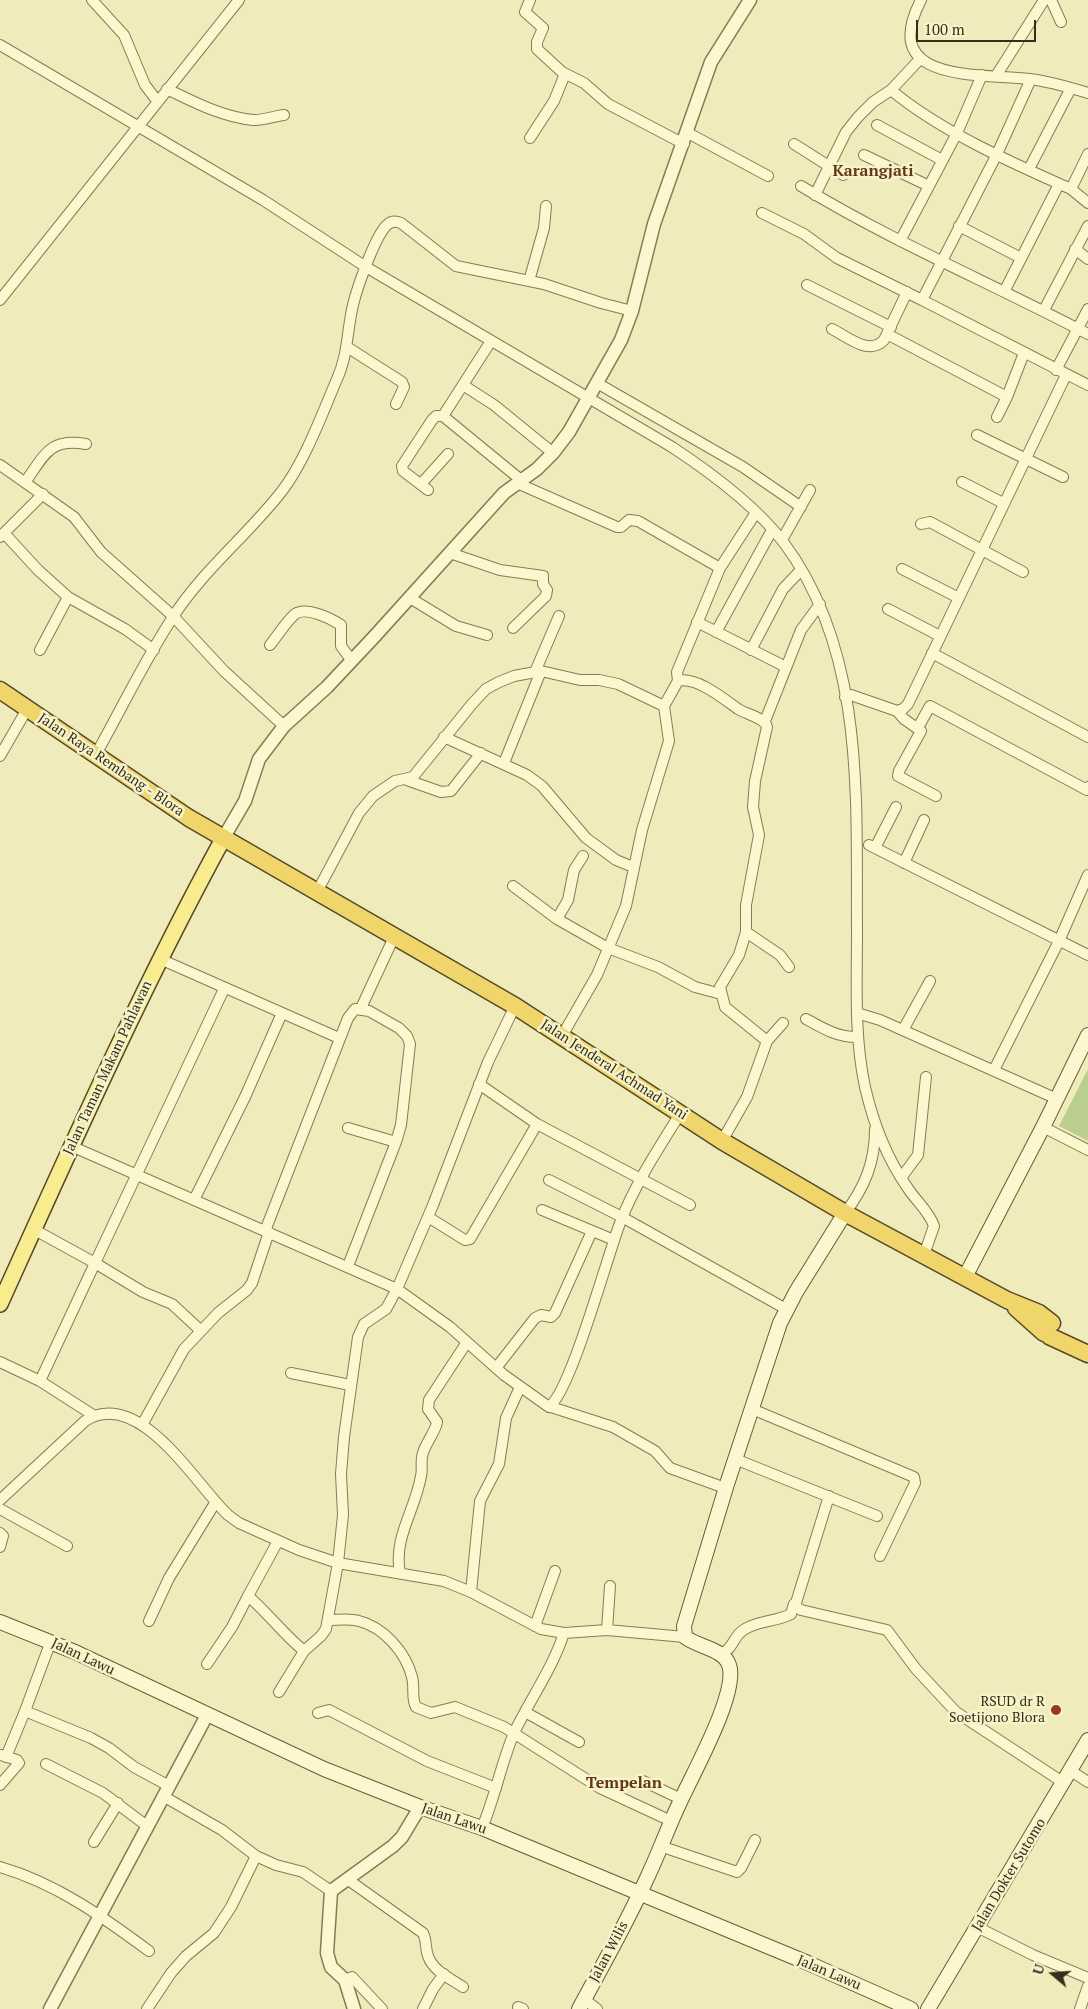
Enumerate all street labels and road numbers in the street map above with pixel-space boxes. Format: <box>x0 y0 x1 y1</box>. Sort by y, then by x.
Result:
street label: Jalan Raya Rembang - Blora <box>35 710 187 820</box>
street label: Jalan Taman Makam Pahlawan <box>60 978 156 1158</box>
street label: Jalan Jenderal Achmad Yani <box>538 1016 690 1124</box>
street label: Jalan Lawu <box>49 1635 117 1679</box>
street label: Jalan Lawu <box>419 1800 489 1838</box>
street label: Jalan Dokter Sutomo <box>969 1815 1049 1935</box>
street label: Jalan Wilis <box>586 1919 632 1985</box>
street label: Jalan Lawu <box>794 1952 864 1994</box>

